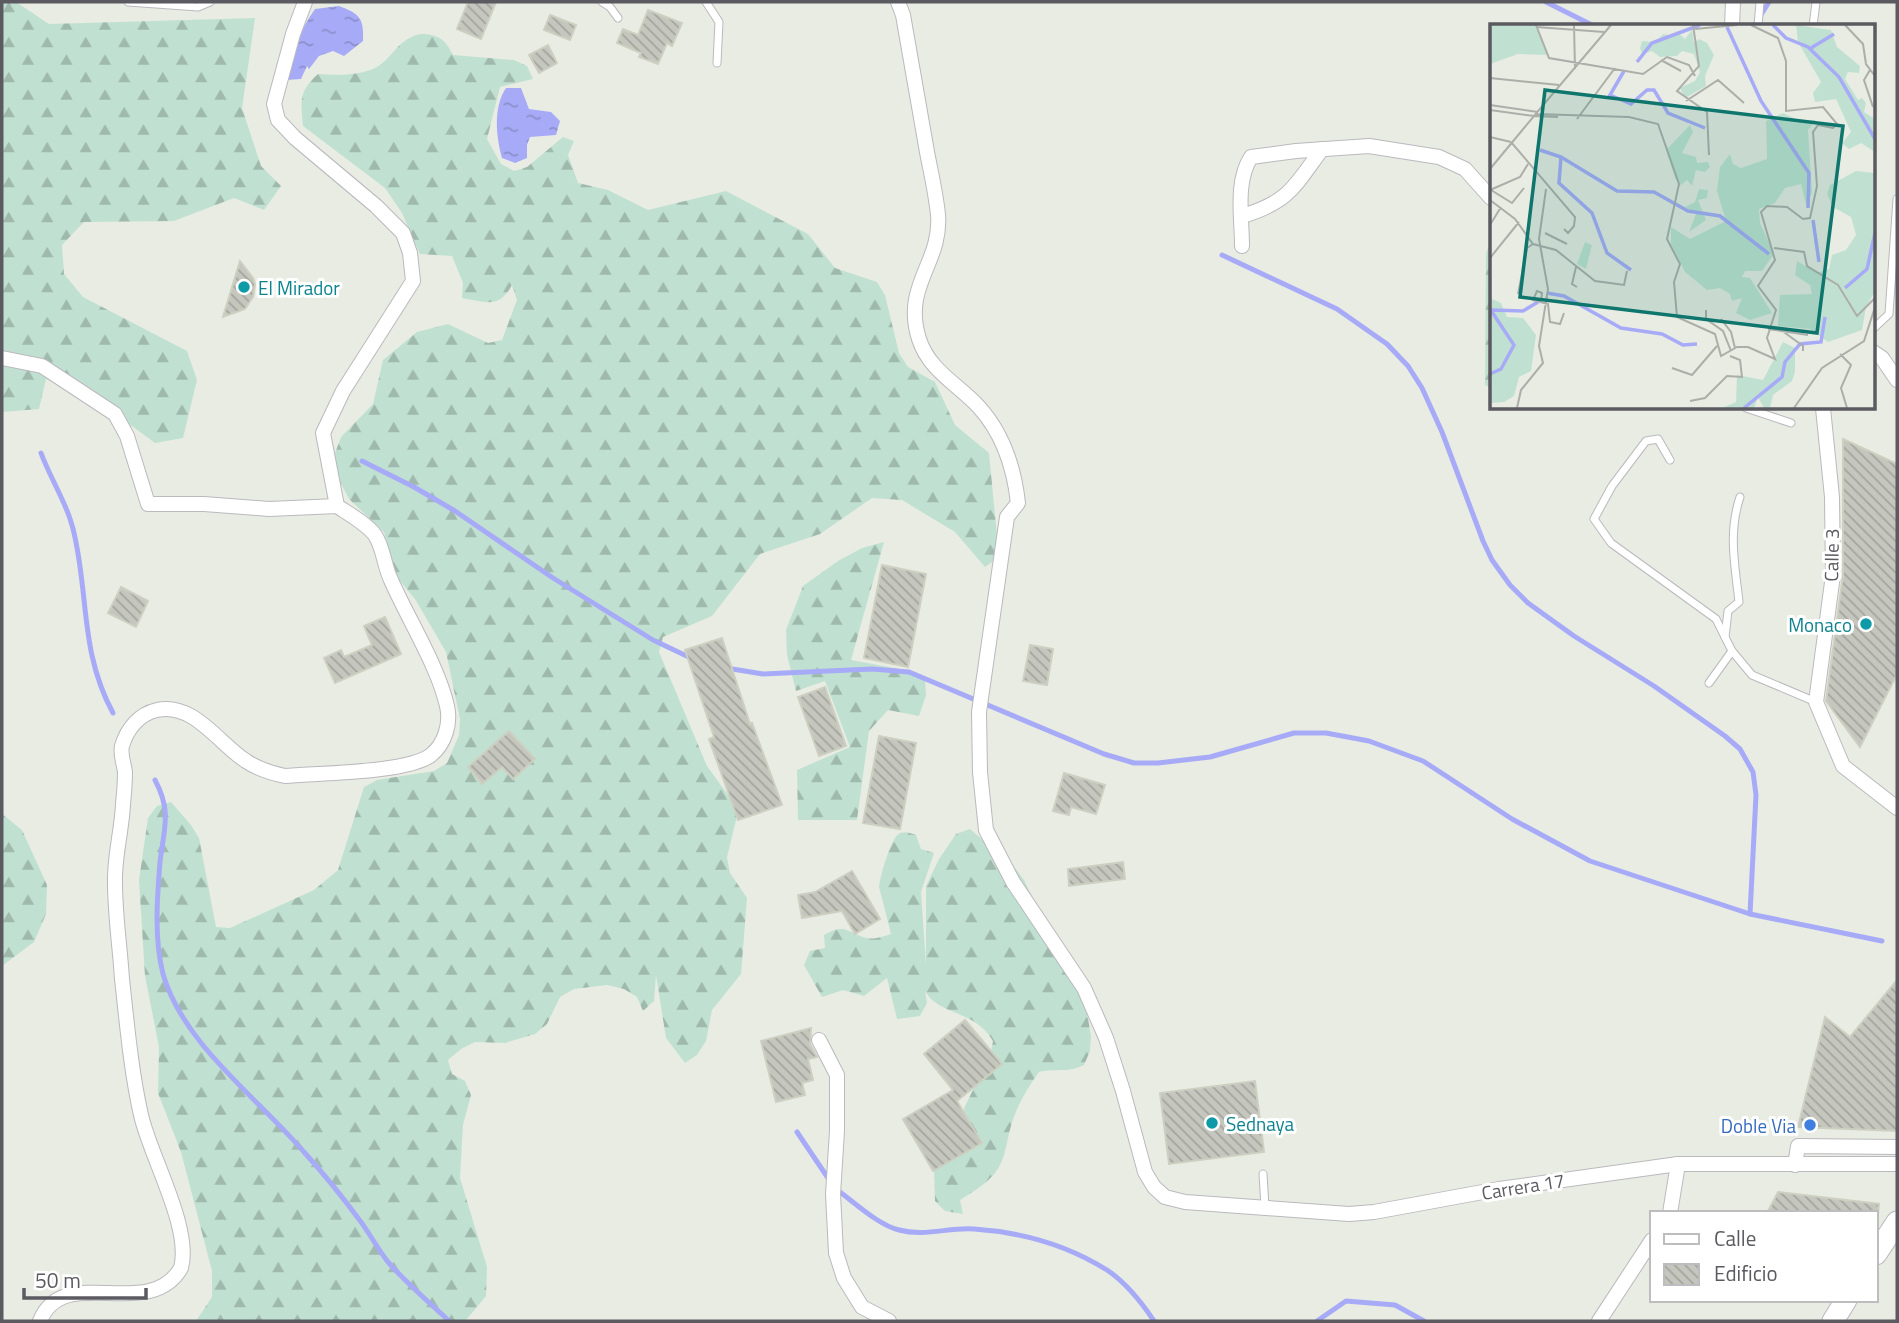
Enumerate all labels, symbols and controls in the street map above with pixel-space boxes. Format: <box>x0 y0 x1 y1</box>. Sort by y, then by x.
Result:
inset map <box>1490 24 1874 410</box>
place label: El Mirador <box>258 273 340 302</box>
marker: El Mirador <box>236 279 252 295</box>
street label: Calle 3 <box>1816 528 1846 582</box>
place label: Monaco <box>1788 610 1852 639</box>
marker: Monaco <box>1858 616 1874 632</box>
place label: Sednaya <box>1226 1109 1295 1138</box>
place label: Doble Via <box>1721 1111 1796 1140</box>
marker: Sednaya <box>1204 1115 1220 1131</box>
marker: Doble Via <box>1802 1117 1818 1133</box>
street label: Carrera 17 <box>1479 1165 1567 1207</box>
legend <box>1650 1211 1878 1302</box>
text: Calle <box>1714 1222 1756 1254</box>
scale bar <box>24 1256 147 1300</box>
text: Edificio <box>1714 1257 1778 1289</box>
text: 50 m <box>35 1264 81 1296</box>

